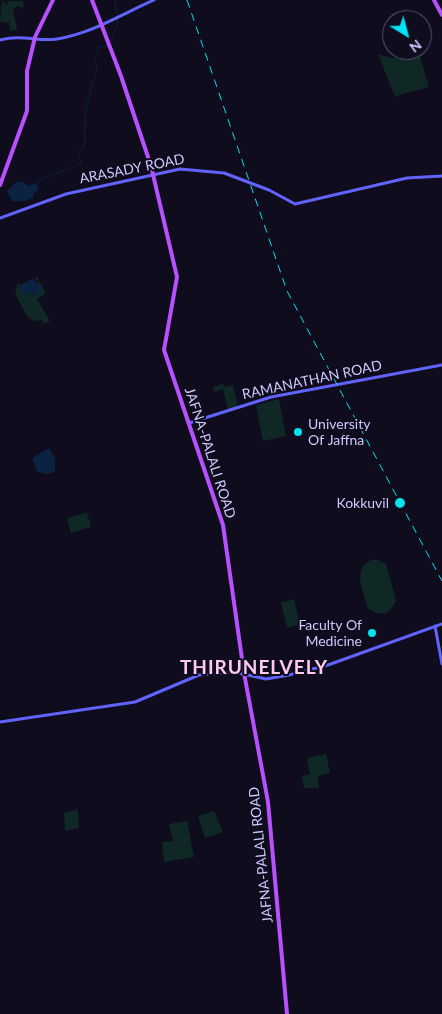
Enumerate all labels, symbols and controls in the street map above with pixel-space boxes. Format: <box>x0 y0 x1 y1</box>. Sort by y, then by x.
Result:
north arrow <box>382 10 432 60</box>
text: N <box>406 37 425 57</box>
street label: ARASADY ROAD <box>78 151 186 187</box>
street label: RAMANATHAN ROAD <box>241 357 383 403</box>
street label: JAFNA-PALALI ROAD <box>181 385 239 521</box>
place label: University Of Jaffna <box>308 416 370 448</box>
marker: University Of Jaffna <box>292 426 304 438</box>
place label: Kokkuvil <box>336 495 389 511</box>
marker: Kokkuvil <box>393 496 407 510</box>
place label: Faculty Of Medicine <box>298 617 362 650</box>
marker: Faculty Of Medicine <box>366 627 378 639</box>
district label: THIRUNELVELY <box>178 657 330 679</box>
street label: JAFNA-PALALI ROAD <box>245 786 277 924</box>

